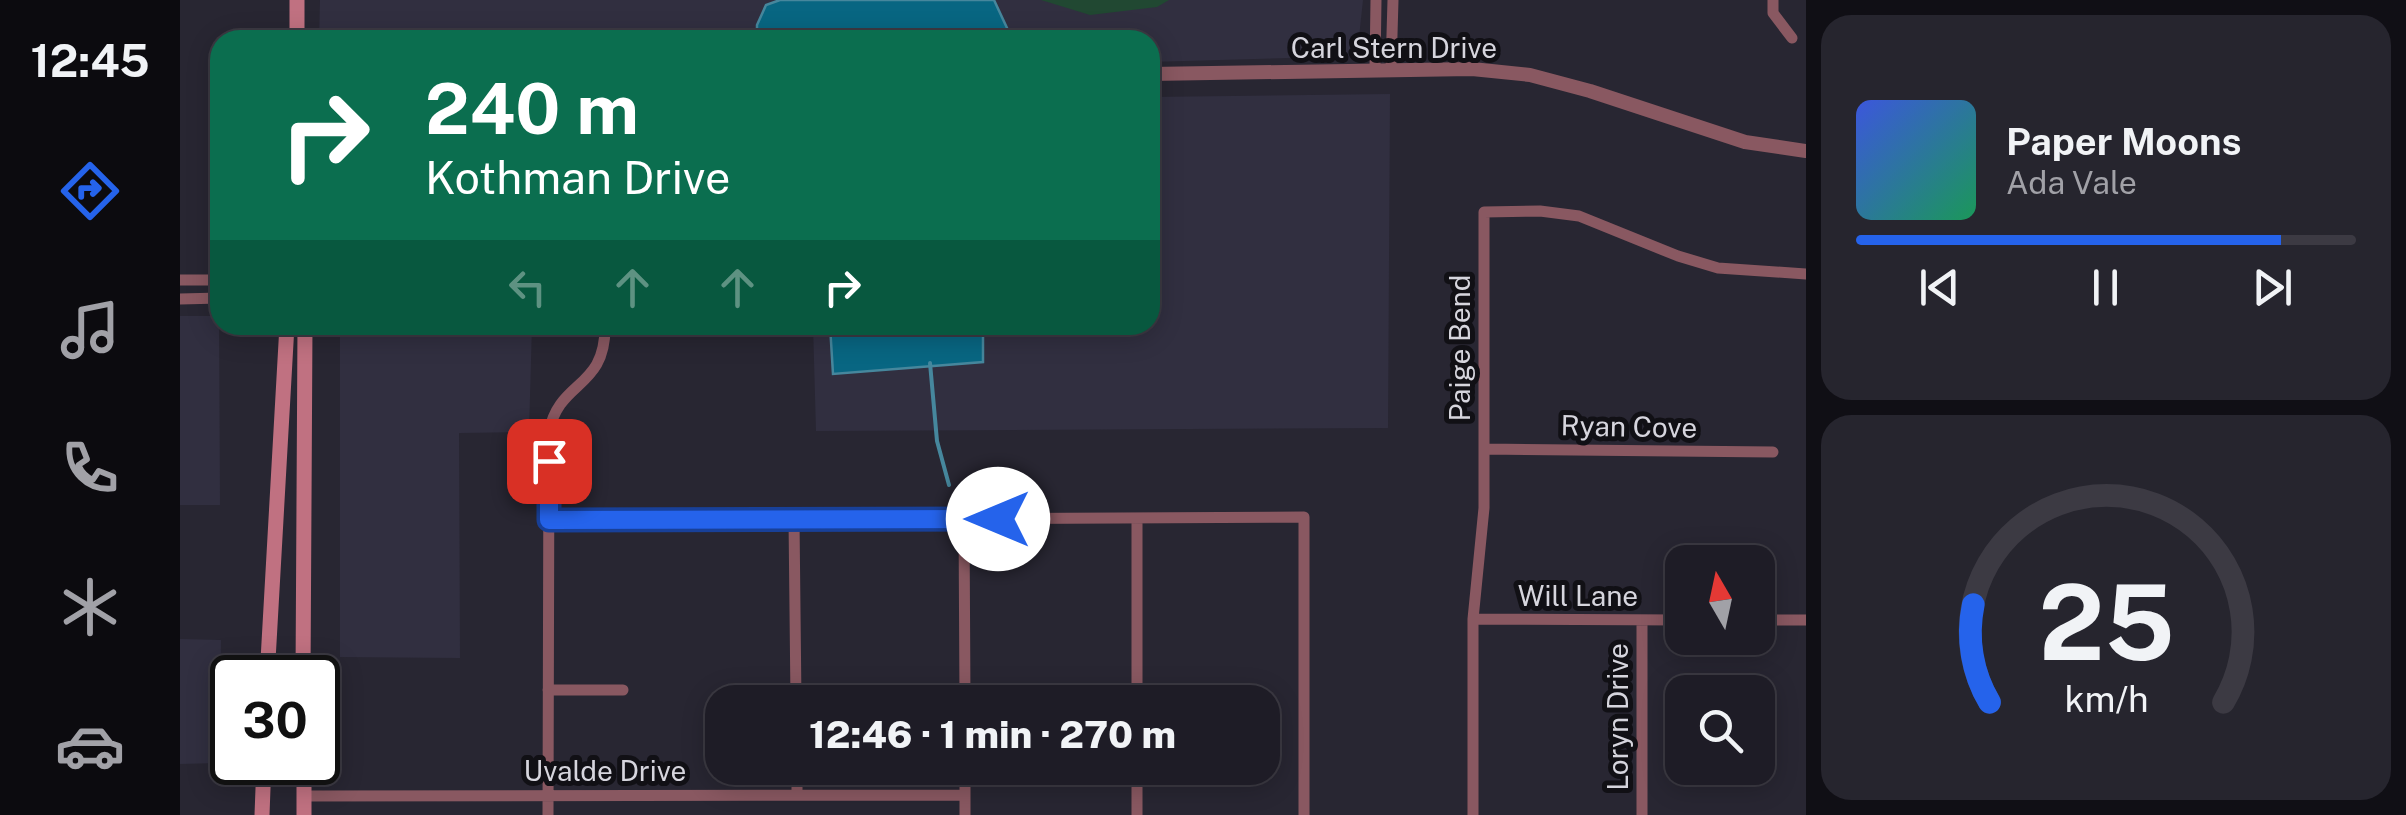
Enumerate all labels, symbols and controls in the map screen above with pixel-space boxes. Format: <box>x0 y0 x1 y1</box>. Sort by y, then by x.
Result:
street label: Carl Stern Drive <box>1291 31 1497 64</box>
text: 12:45 <box>30 34 150 87</box>
text: 240 m <box>425 67 639 150</box>
icon: right <box>260 70 390 200</box>
text: Paper Moons <box>2006 119 2241 164</box>
text: Kothman Drive <box>425 151 731 204</box>
icon: directions <box>55 156 125 226</box>
text: Ada Vale <box>2006 164 2137 201</box>
icon: left <box>500 260 555 315</box>
icon: ahead <box>605 260 660 315</box>
icon: ahead <box>710 260 765 315</box>
icon: right <box>815 260 870 315</box>
icon: previous <box>1912 260 1967 315</box>
icon: pause <box>2078 260 2133 315</box>
icon: next <box>2245 260 2300 315</box>
street label: Paige Bend <box>1443 275 1476 421</box>
icon: music <box>55 295 125 365</box>
street label: Ryan Cove <box>1560 408 1698 444</box>
pin <box>507 419 592 504</box>
icon: phone <box>55 433 125 503</box>
icon: arrive <box>522 434 577 489</box>
position arrow <box>946 467 1050 571</box>
north arrow <box>1665 545 1775 655</box>
map controls <box>1665 545 1775 785</box>
text: 25 <box>2038 561 2174 683</box>
icon: climate <box>55 572 125 642</box>
street label: Will Lane <box>1518 579 1638 612</box>
street label: Loryn Drive <box>1601 643 1634 791</box>
speed limit sign: 30 <box>210 655 340 785</box>
button: search <box>1665 675 1775 785</box>
text: km/h <box>2064 678 2148 720</box>
icon: car <box>55 711 125 781</box>
text: 12:46 · 1 min · 270 m <box>809 712 1176 757</box>
street label: Uvalde Drive <box>524 754 686 787</box>

